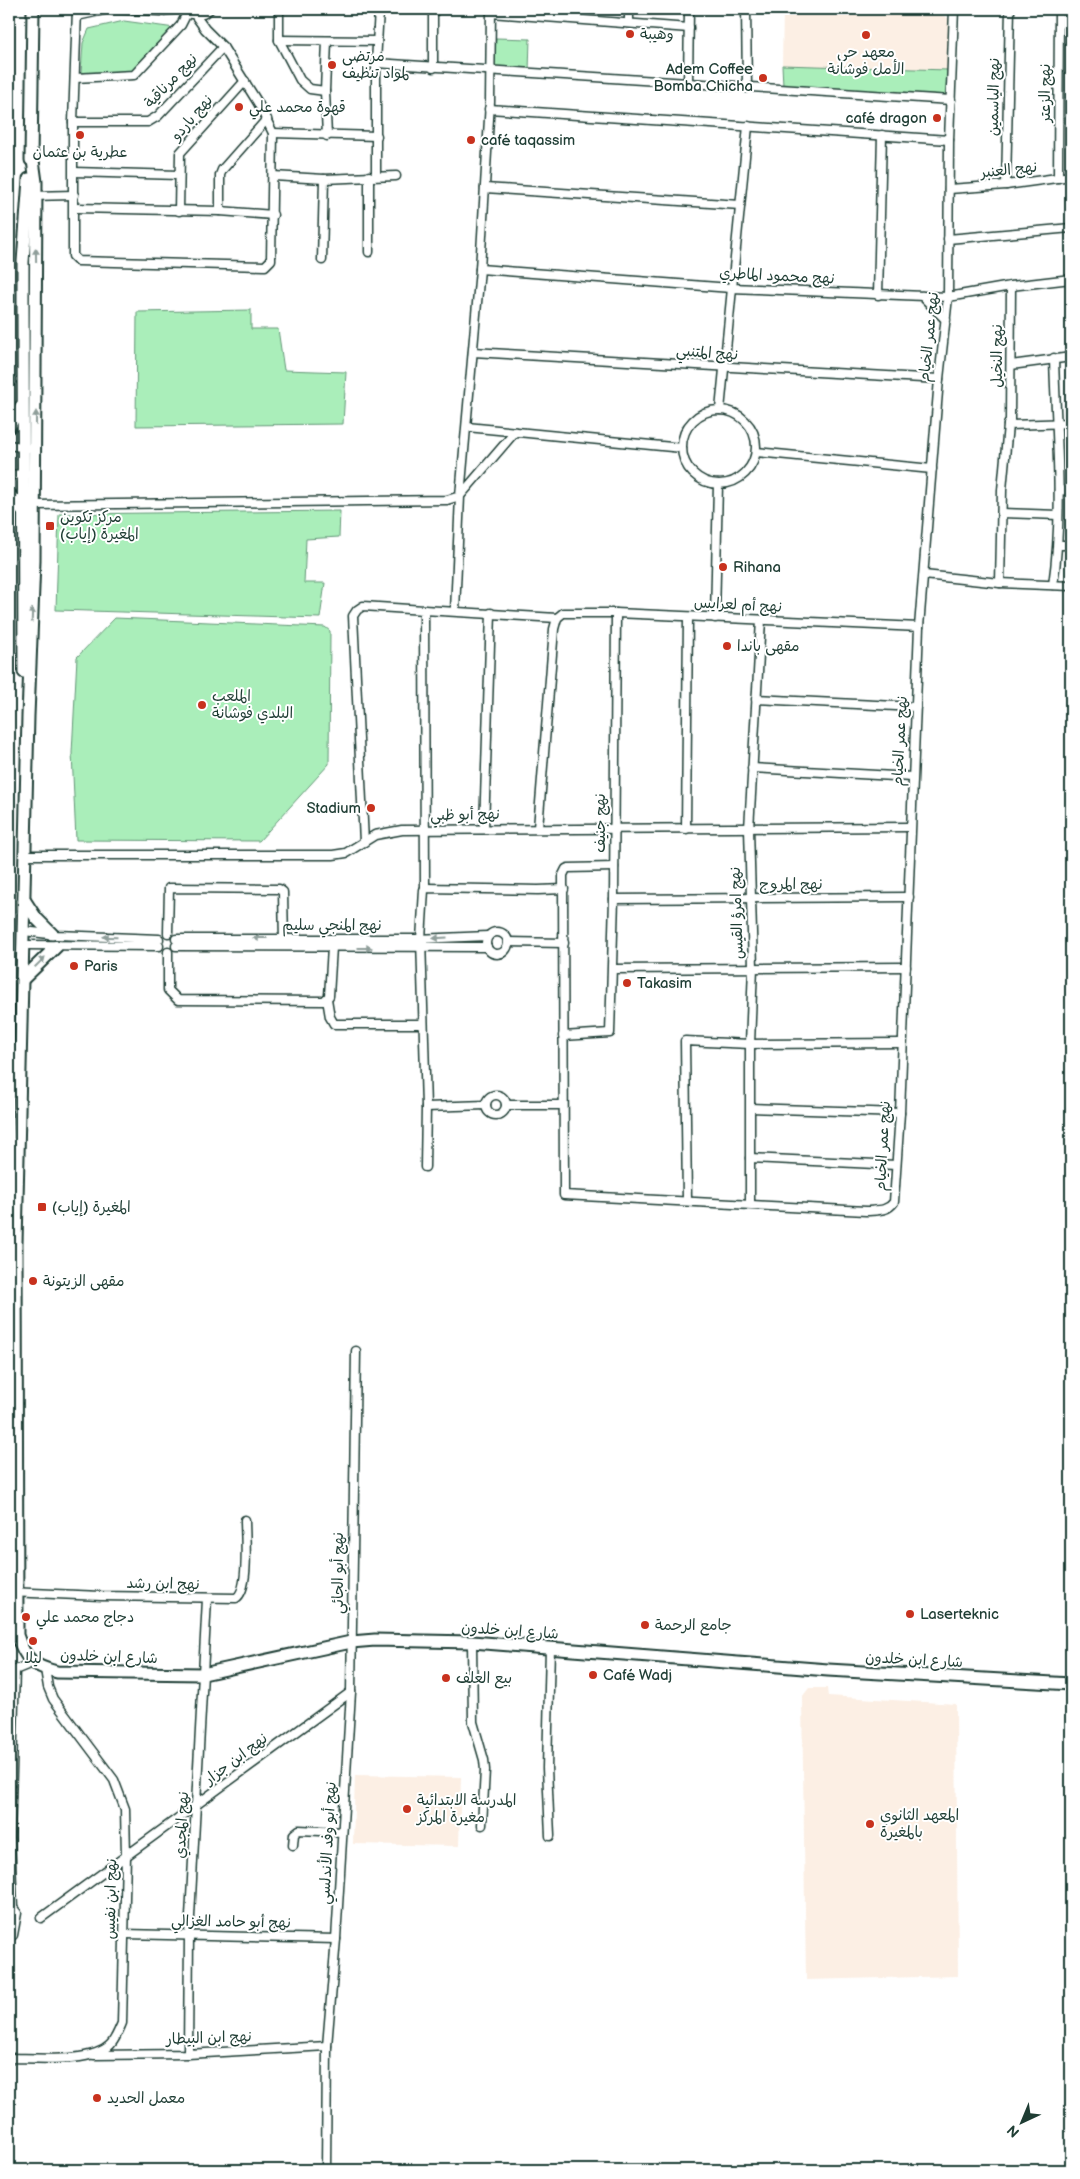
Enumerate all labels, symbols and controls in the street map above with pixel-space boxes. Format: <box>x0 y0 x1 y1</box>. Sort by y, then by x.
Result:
place label: وهيبة <box>640 25 674 44</box>
marker: وهيبة <box>624 28 636 40</box>
marker: معهد حي الأمل فوشانة <box>860 29 872 41</box>
place label: معهد حي الأمل فوشانة <box>827 43 905 79</box>
place label: مرتضى لمواد تنظيف <box>342 47 409 83</box>
street label: نهج مرناقية <box>140 50 202 112</box>
street label: نهج الياسمين <box>984 58 1004 136</box>
marker: مرتضى لمواد تنظيف <box>326 59 338 71</box>
place label: Adem Coffee Bomba Chicha <box>653 60 753 96</box>
street label: نهج الزعتر <box>1036 64 1055 124</box>
marker: Adem Coffee Bomba Chicha <box>757 72 769 84</box>
street label: نهج باردو <box>166 91 217 146</box>
place label: قهوة محمد علي <box>249 98 346 120</box>
marker: قهوة محمد علي <box>233 101 245 113</box>
place label: café dragon <box>846 109 927 128</box>
marker: café dragon <box>931 112 943 124</box>
marker: عطرية بن عثمان <box>74 129 86 141</box>
place label: café taqassim <box>481 131 575 150</box>
marker: café taqassim <box>465 134 477 146</box>
place label: عطرية بن عثمان <box>33 143 127 162</box>
street label: نهج العنبر <box>978 158 1038 183</box>
one-way arrow <box>32 247 40 263</box>
street label: نهج محمود الماطري <box>719 263 835 290</box>
street label: نهج عمر الخيام <box>915 291 945 383</box>
street label: نهج النخيل <box>988 324 1007 388</box>
street label: نهج المتنبي <box>675 341 739 368</box>
one-way arrow <box>32 410 40 426</box>
place label: مركز تكوين المغيرة (إياب) <box>60 508 139 544</box>
marker: مركز تكوين المغيرة (إياب) <box>44 520 56 532</box>
place label: Rihana <box>733 558 781 577</box>
marker: Rihana <box>717 561 729 573</box>
street label: نهج أم لعرايس <box>693 593 783 618</box>
one-way arrow <box>29 607 37 623</box>
place label: مقهى باندا <box>737 637 800 656</box>
marker: مقهى باندا <box>721 640 733 652</box>
place label: الملعب البلدي فوشانة <box>212 687 293 724</box>
street label: نهج عمر الخيام <box>888 695 914 787</box>
marker: الملعب البلدي فوشانة <box>196 699 208 711</box>
street label: نهج جنيف <box>591 793 610 853</box>
place label: Stadium <box>306 799 361 818</box>
marker: Stadium <box>365 802 377 814</box>
street label: نهج أبو ظبي <box>430 805 500 828</box>
street label: نهج امرؤ القيس <box>726 867 748 959</box>
street label: نهج المروج <box>759 875 823 894</box>
street label: نهج المنجي سليم <box>282 916 382 938</box>
one-way arrow <box>102 933 118 941</box>
one-way arrow <box>251 934 267 942</box>
one-way arrow <box>431 935 447 943</box>
one-way arrow <box>357 944 373 952</box>
one-way arrow <box>34 956 46 968</box>
place label: Paris <box>84 957 118 976</box>
marker: Paris <box>68 960 80 972</box>
place label: Takasim <box>637 974 692 993</box>
marker: Takasim <box>621 977 633 989</box>
street label: نهج عمر الخيام <box>871 1100 897 1192</box>
place label: المغيرة (إياب) <box>52 1198 131 1217</box>
marker: المغيرة (إياب) <box>36 1201 48 1213</box>
place label: مقهى الزيتونة <box>43 1272 124 1291</box>
marker: مقهى الزيتونة <box>27 1275 39 1287</box>
street label: نهج أبو الجائي <box>329 1532 351 1614</box>
street label: نهج ابن رشد <box>126 1574 200 1594</box>
place label: Laserteknic <box>920 1605 999 1624</box>
place label: دجاج محمد علي <box>36 1608 134 1630</box>
marker: Laserteknic <box>904 1608 916 1620</box>
marker: دجاج محمد علي <box>20 1611 32 1623</box>
place label: جامع الرحمة <box>655 1616 732 1636</box>
street label: شارع ابن خلدون <box>461 1618 559 1644</box>
marker: جامع الرحمة <box>639 1619 651 1631</box>
marker: ليلا <box>27 1635 39 1647</box>
street label: شارع ابن خلدون <box>60 1646 158 1668</box>
street label: شارع ابن خلدون <box>865 1648 963 1672</box>
place label: ليلا <box>24 1649 42 1668</box>
place label: Café Wadj <box>603 1666 672 1685</box>
place label: بيع العلف <box>456 1669 512 1689</box>
marker: Café Wadj <box>587 1669 599 1681</box>
marker: بيع العلف <box>440 1672 452 1684</box>
street label: نهج ابن جزار <box>200 1729 271 1790</box>
street label: نهج أبو وفد الأندلسي <box>314 1781 344 1905</box>
street label: نهج المجدي <box>171 1791 194 1859</box>
place label: المدرسة الابتدائية مغيرة المركز <box>415 1791 516 1827</box>
marker: المدرسة الابتدائية مغيرة المركز <box>401 1803 413 1815</box>
place label: المعهد الثانوي بالمغيرة <box>880 1806 959 1842</box>
marker: المعهد الثانوي بالمغيرة <box>864 1818 876 1830</box>
street label: نهج ابن نفيس <box>101 1858 121 1940</box>
street label: نهج أبو حامد الغزالي <box>171 1911 291 1936</box>
street label: نهج ابن البيطار <box>165 2027 252 2049</box>
place label: معمل الحديد <box>107 2089 185 2108</box>
marker: معمل الحديد <box>91 2092 103 2104</box>
north arrow <box>998 2096 1048 2146</box>
text: N <box>1004 2121 1023 2141</box>

